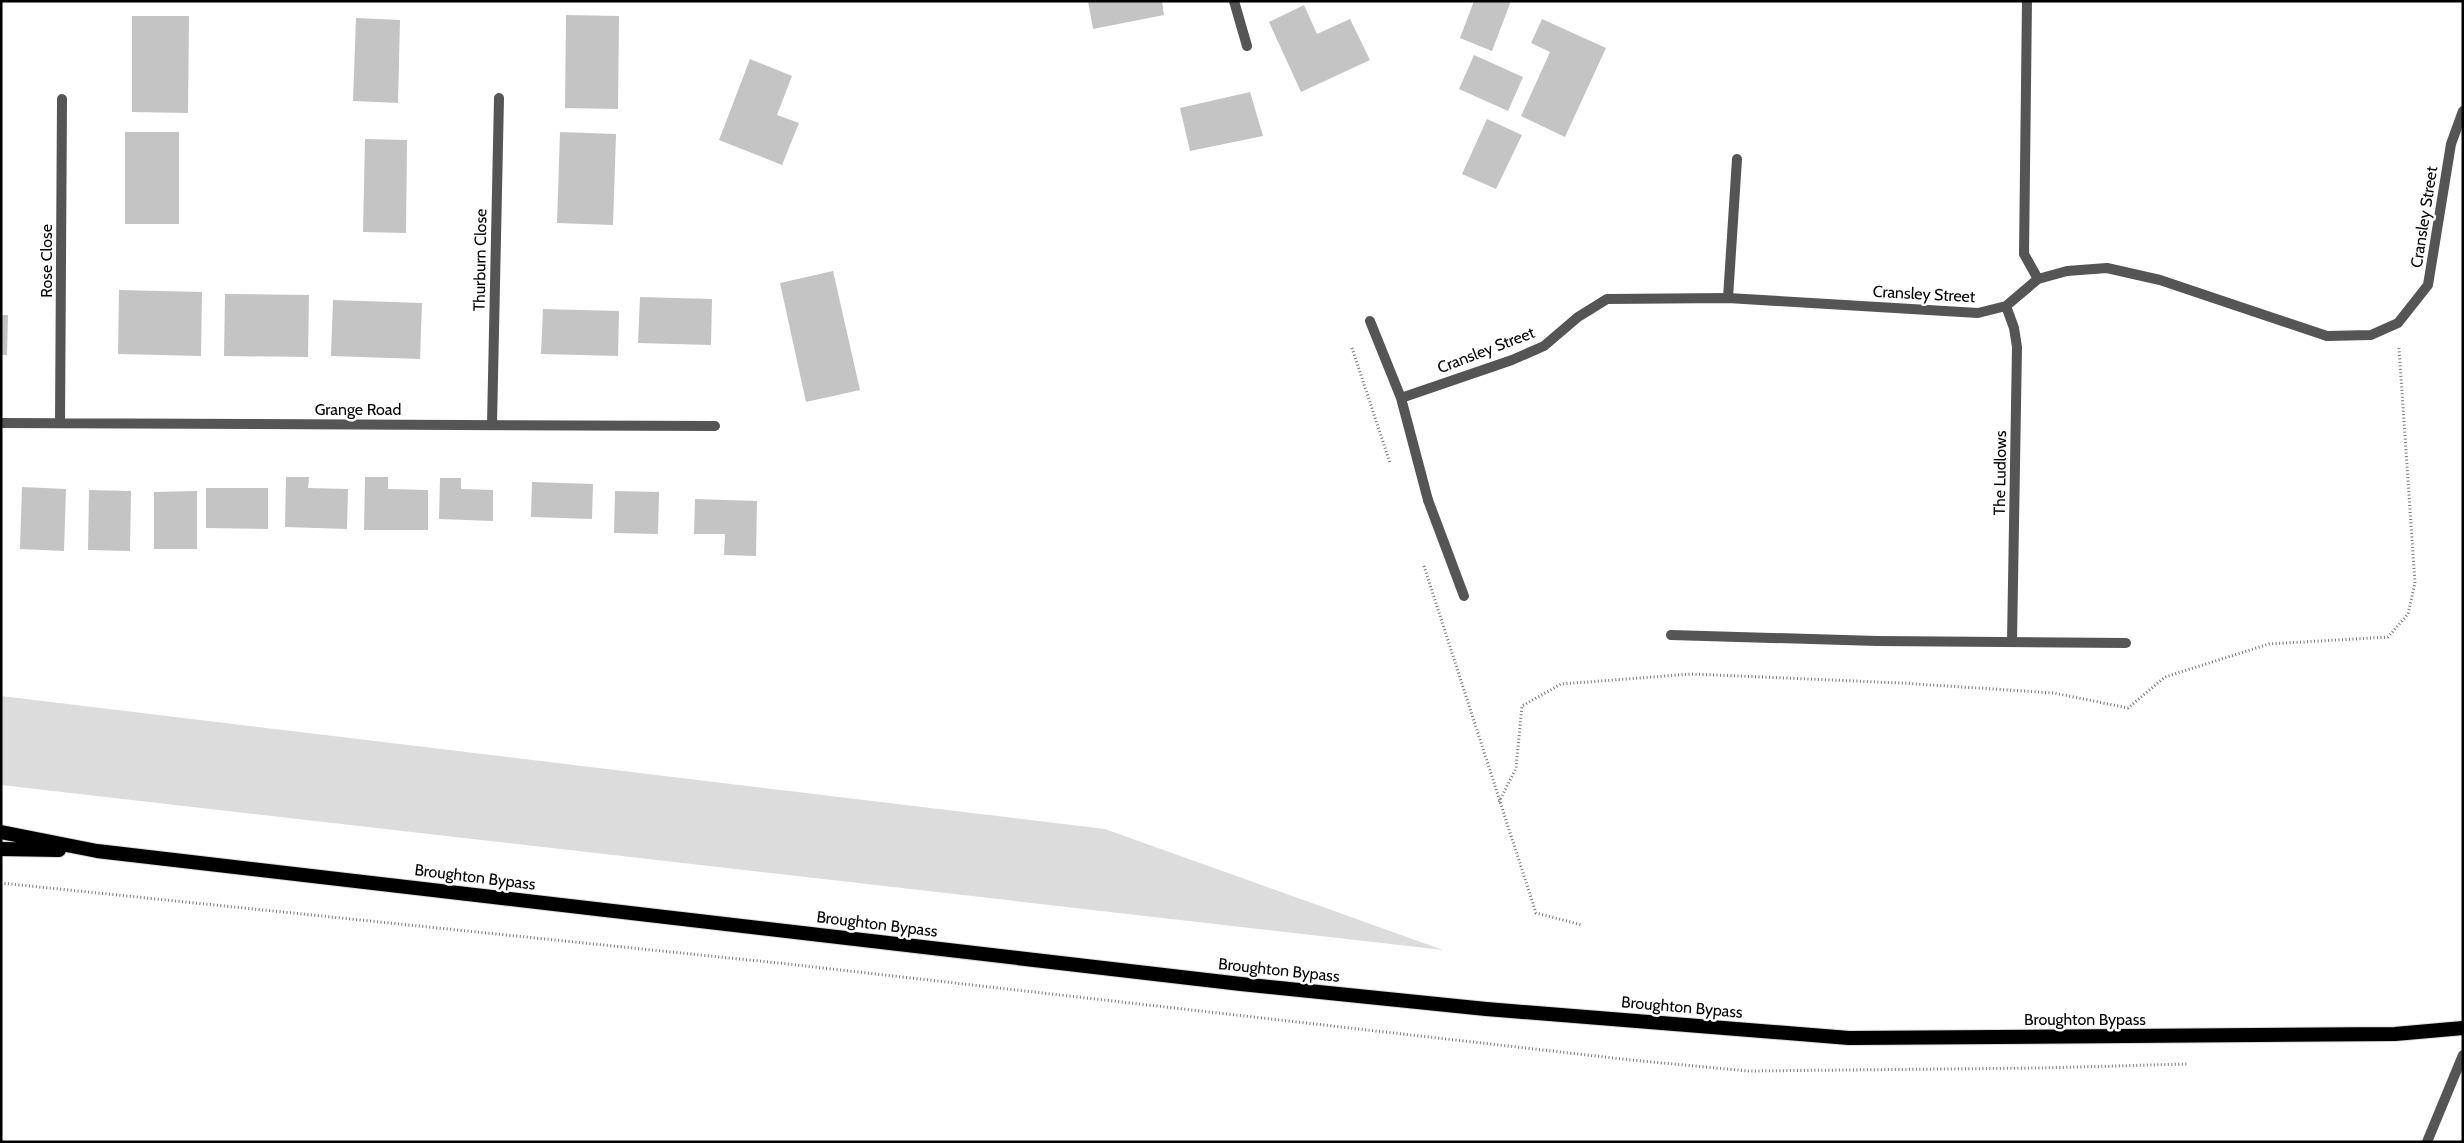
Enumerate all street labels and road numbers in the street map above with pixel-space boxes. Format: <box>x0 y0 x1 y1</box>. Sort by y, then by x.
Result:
street label: Cransley Street <box>2407 164 2441 269</box>
street label: Thurburn Close <box>470 209 490 311</box>
street label: Rose Close <box>37 224 56 298</box>
street label: Cransley Street <box>1872 282 1976 306</box>
street label: Cransley Street <box>1435 323 1538 377</box>
street label: Grange Road <box>315 400 401 419</box>
street label: The Ludlows <box>1990 430 2010 516</box>
street label: Broughton Bypass <box>413 860 537 894</box>
street label: Broughton Bypass <box>815 907 939 941</box>
street label: Broughton Bypass <box>1217 954 1341 986</box>
street label: Broughton Bypass <box>1620 992 1744 1022</box>
street label: Broughton Bypass <box>2024 1010 2146 1029</box>

